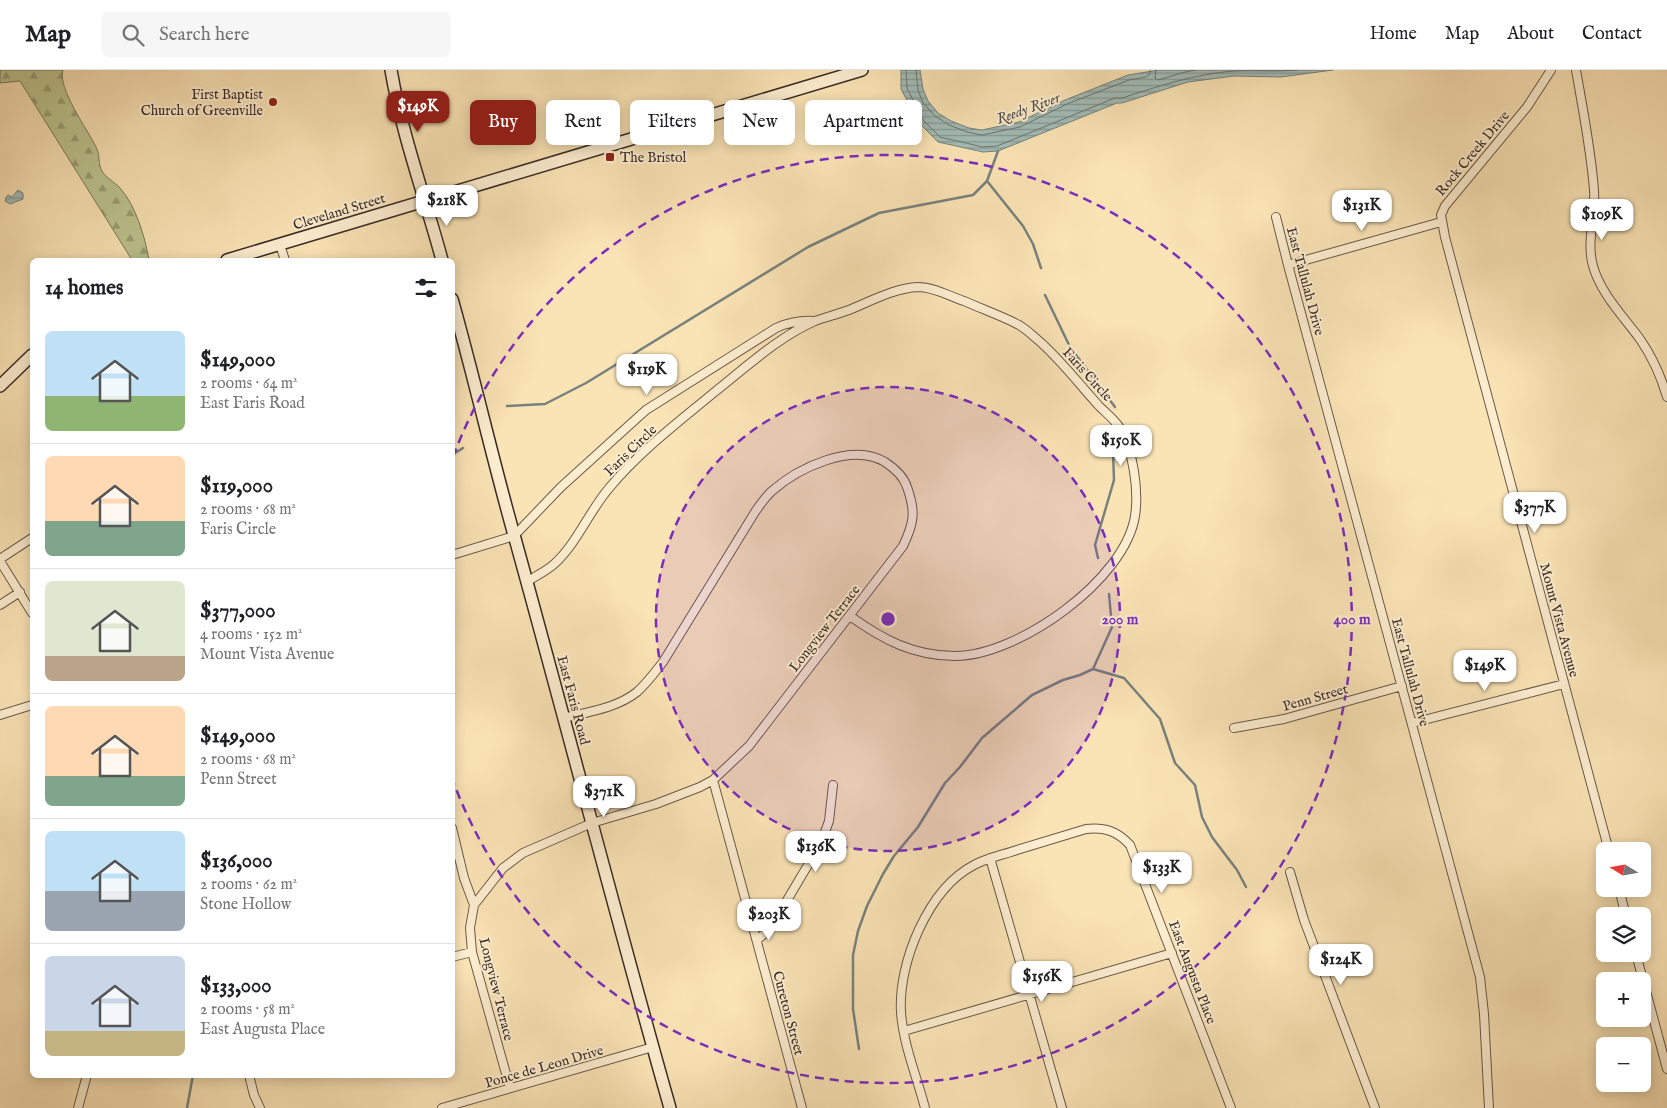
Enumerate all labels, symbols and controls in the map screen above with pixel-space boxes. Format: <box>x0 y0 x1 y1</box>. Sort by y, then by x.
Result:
search box <box>101 12 451 57</box>
text: Map <box>25 19 71 50</box>
icon: search <box>119 21 147 49</box>
text: Search here <box>159 23 250 47</box>
text: Home <box>1370 23 1417 46</box>
text: Map <box>1445 23 1479 46</box>
text: About <box>1507 23 1554 46</box>
text: Contact <box>1582 23 1642 46</box>
place label: First Baptist Church of Greenville <box>141 86 264 120</box>
water label: Reedy River <box>994 88 1064 129</box>
pin: $149K <box>383 90 453 133</box>
marker: First Baptist Church of Greenville <box>267 96 279 108</box>
text: $149K <box>397 97 439 117</box>
chip: Buy <box>470 100 536 145</box>
chip: Rent <box>546 100 620 145</box>
chip: Filters <box>630 100 714 145</box>
chip: New <box>724 100 795 145</box>
chip: Apartment <box>805 100 922 145</box>
street label: Rock Creek Drive <box>1432 107 1514 200</box>
place label: The Bristol <box>620 149 686 167</box>
marker: The Bristol <box>604 151 616 163</box>
pin: $218K <box>412 184 482 227</box>
street label: Cleveland Street <box>291 189 388 235</box>
pin: $131K <box>1327 190 1397 232</box>
text: $218K <box>427 191 467 211</box>
text: $131K <box>1343 196 1381 216</box>
pin: $109K <box>1567 198 1637 241</box>
text: $109K <box>1581 205 1623 225</box>
street label: East Tallulah Drive <box>1282 225 1328 338</box>
icon: filters <box>412 274 440 302</box>
text: 14 homes <box>45 275 123 302</box>
street label: Faris Circle <box>1058 344 1117 406</box>
text: $149,000 <box>200 347 275 374</box>
icon: home <box>85 351 145 411</box>
pin: $119K <box>612 354 682 396</box>
text: $119K <box>627 360 667 380</box>
text: 2 rooms · 64 m² <box>200 374 298 394</box>
text: East Faris Road <box>200 394 305 414</box>
street label: Faris Circle <box>600 421 661 480</box>
pin: $150K <box>1086 424 1156 467</box>
text: $150K <box>1101 431 1141 451</box>
text: $119,000 <box>200 473 273 500</box>
icon: home <box>85 476 145 536</box>
pin: $377K <box>1500 492 1570 534</box>
text: $377K <box>1514 498 1556 518</box>
text: 2 rooms · 68 m² <box>200 500 296 520</box>
text: Faris Circle <box>200 520 276 540</box>
street label: Mount Vista Avenue <box>1535 561 1583 680</box>
street label: Longview Terrace <box>785 581 865 676</box>
text: $377,000 <box>200 598 276 625</box>
icon: home <box>85 601 145 661</box>
centre of rings <box>879 610 897 628</box>
text: 200 m <box>1102 610 1139 629</box>
text: 400 m <box>1334 610 1371 629</box>
street label: East Tallulah Drive <box>1387 616 1433 729</box>
text: 4 rooms · 152 m² <box>200 625 302 645</box>
text: Mount Vista Avenue <box>200 645 334 665</box>
pin: $149K <box>1450 650 1520 692</box>
street label: East Faris Road <box>552 654 594 747</box>
text: $149K <box>1464 656 1506 676</box>
street label: Penn Street <box>1281 680 1350 716</box>
text: $149,000 <box>200 723 275 750</box>
icon: home <box>85 726 145 786</box>
text: 2 rooms · 68 m² <box>200 750 296 770</box>
text: Penn Street <box>200 770 277 790</box>
pin: $371K <box>569 776 639 818</box>
text: $371K <box>584 782 624 802</box>
pin: $136K <box>781 830 851 873</box>
text: $136K <box>796 837 836 857</box>
north arrow <box>1596 842 1651 898</box>
map controls <box>1596 842 1651 1092</box>
text: $136,000 <box>200 848 273 875</box>
icon: home <box>85 851 145 911</box>
pin: $133K <box>1127 852 1197 894</box>
text: $133K <box>1143 858 1181 878</box>
text: 2 rooms · 62 m² <box>200 875 297 895</box>
text: Stone Hollow <box>200 895 291 915</box>
pin: $203K <box>734 898 804 941</box>
text: $203K <box>748 905 790 925</box>
button: layers <box>1596 907 1651 962</box>
street label: East Augusta Place <box>1164 918 1220 1027</box>
street label: Longview Terrace <box>475 936 518 1043</box>
pin: $124K <box>1306 944 1376 986</box>
text: $124K <box>1320 950 1362 970</box>
pin: $156K <box>1007 960 1077 1003</box>
text: $156K <box>1023 967 1061 987</box>
street label: Cureton Street <box>768 969 808 1057</box>
button: + <box>1596 972 1651 1027</box>
text: $133,000 <box>200 973 272 1000</box>
icon: home <box>85 976 145 1036</box>
text: 2 rooms · 58 m² <box>200 1000 295 1020</box>
text: East Augusta Place <box>200 1020 325 1040</box>
button: − <box>1596 1037 1651 1092</box>
street label: Ponce de Leon Drive <box>483 1041 606 1092</box>

